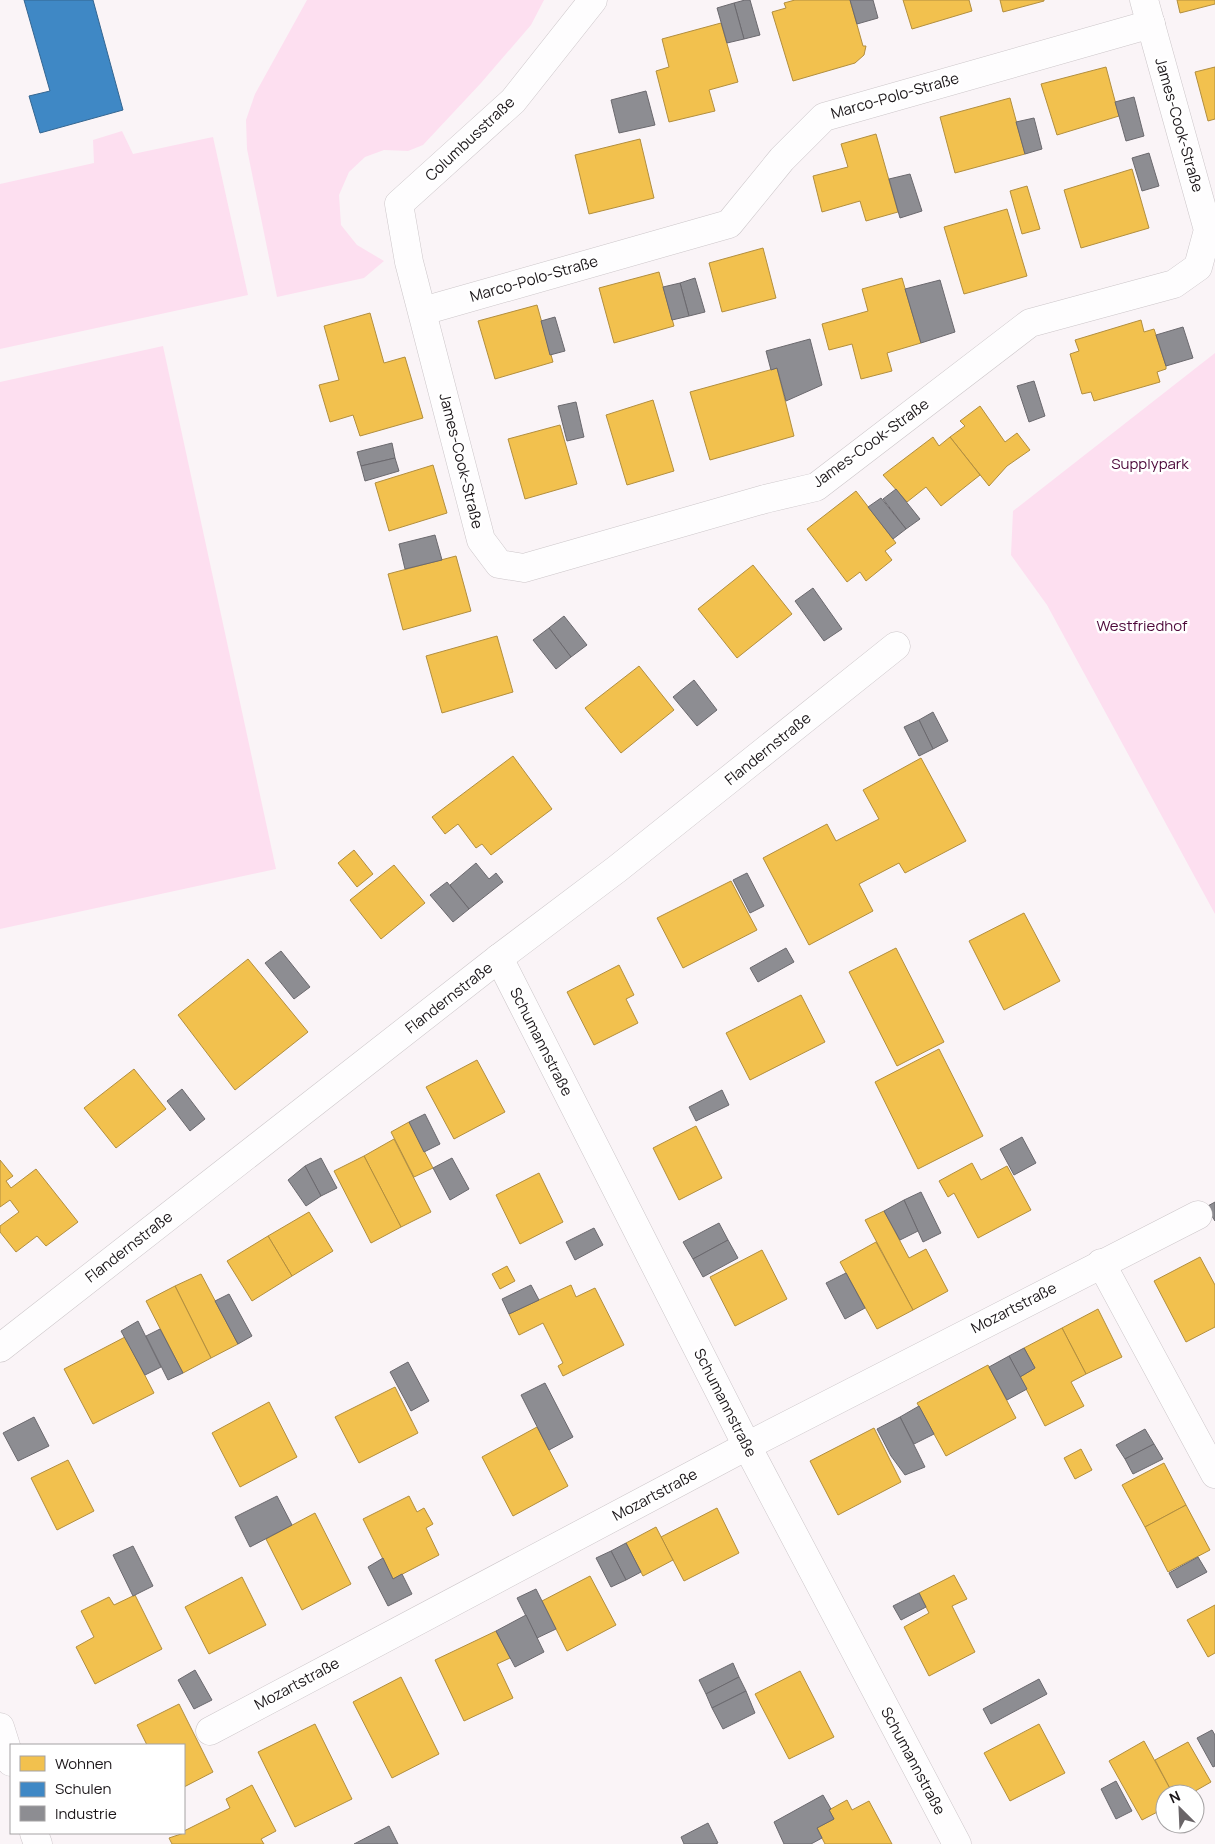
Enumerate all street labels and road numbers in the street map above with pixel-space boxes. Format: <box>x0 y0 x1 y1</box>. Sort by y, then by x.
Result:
street label: James-Cook-Straße <box>1150 55 1209 195</box>
street label: Marco-Polo-Straße <box>828 67 962 124</box>
street label: Columbusstraße <box>420 91 519 186</box>
street label: Marco-Polo-Straße <box>467 250 601 307</box>
street label: James-Cook-Straße <box>434 391 489 531</box>
street label: James-Cook-Straße <box>808 393 933 492</box>
street label: Flandernstraße <box>720 707 815 790</box>
street label: Flandernstraße <box>401 957 497 1038</box>
street label: Schumannstraße <box>505 984 578 1100</box>
street label: Flandernstraße <box>81 1206 177 1287</box>
street label: Mozartstraße <box>967 1277 1060 1338</box>
street label: Schumannstraße <box>689 1345 762 1461</box>
street label: Mozartstraße <box>609 1463 701 1526</box>
street label: Mozartstraße <box>251 1652 343 1715</box>
street label: Schumannstraße <box>876 1703 951 1819</box>

